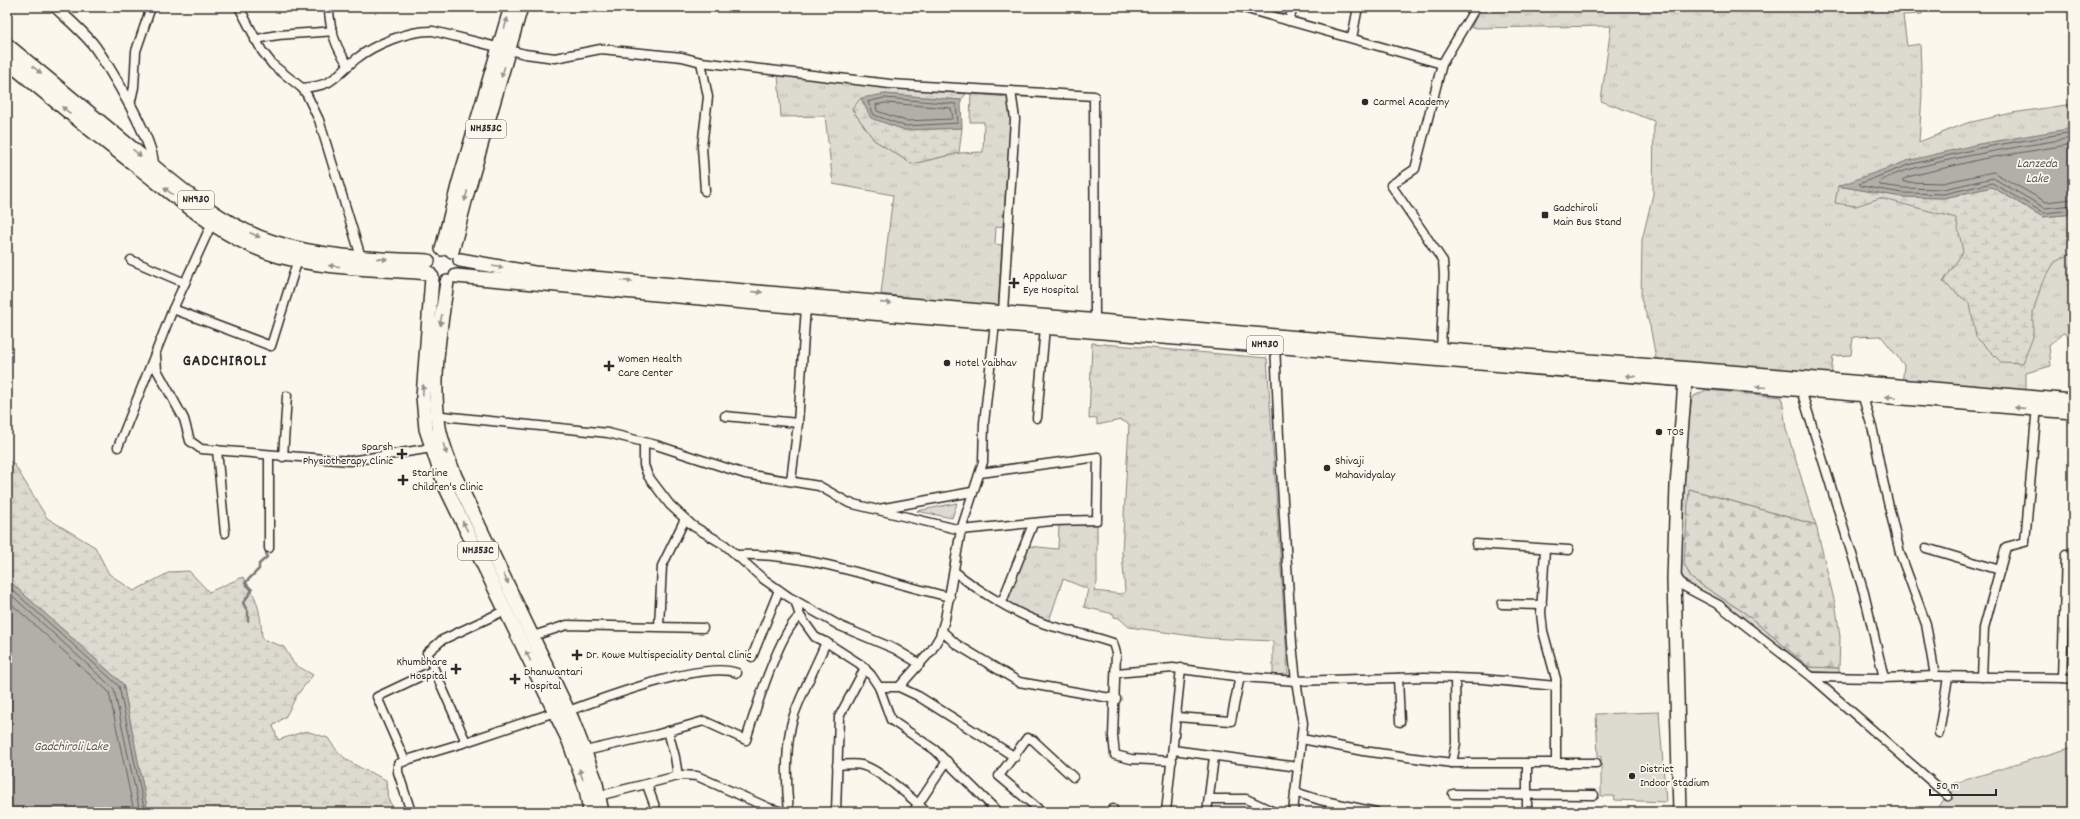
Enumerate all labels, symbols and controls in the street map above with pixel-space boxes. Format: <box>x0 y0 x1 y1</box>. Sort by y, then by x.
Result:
one-way arrow <box>503 17 509 29</box>
one-way arrow <box>32 66 43 74</box>
one-way arrow <box>500 66 506 78</box>
place label: Carmel Academy <box>1373 94 1450 111</box>
marker: Carmel Academy <box>1360 97 1370 107</box>
one-way arrow <box>61 106 71 115</box>
road number: NH353C <box>466 120 506 138</box>
one-way arrow <box>132 148 143 157</box>
water label: Lanzeda Lake <box>2017 155 2058 189</box>
one-way arrow <box>162 187 173 195</box>
one-way arrow <box>463 190 469 202</box>
road number: NH930 <box>178 191 214 209</box>
place label: Gadchiroli Main Bus Stand <box>1553 200 1621 231</box>
marker: Gadchiroli Main Bus Stand <box>1540 210 1550 220</box>
one-way arrow <box>249 232 261 238</box>
one-way arrow <box>376 255 388 262</box>
one-way arrow <box>328 262 341 269</box>
one-way arrow <box>492 264 504 270</box>
place label: Appalwar Eye Hospital <box>1023 268 1079 299</box>
one-way arrow <box>621 277 633 284</box>
marker: Appalwar Eye Hospital <box>1008 277 1020 289</box>
one-way arrow <box>751 288 763 295</box>
one-way arrow <box>880 300 892 307</box>
one-way arrow <box>438 314 444 326</box>
road number: NH930 <box>1247 336 1283 354</box>
district label: GADCHIROLI <box>183 350 267 373</box>
place label: Women Health Care Center <box>618 351 682 382</box>
place label: Hotel Vaibhav <box>955 355 1017 372</box>
marker: Hotel Vaibhav <box>942 358 952 368</box>
marker: Women Health Care Center <box>603 360 615 372</box>
one-way arrow <box>1625 373 1638 380</box>
one-way arrow <box>1755 383 1767 390</box>
one-way arrow <box>420 384 427 396</box>
one-way arrow <box>1885 393 1897 400</box>
one-way arrow <box>2014 404 2026 411</box>
place label: TOS <box>1667 424 1684 441</box>
marker: TOS <box>1654 427 1664 437</box>
place label: Sparsh Physiotherapy Clinic <box>303 439 393 470</box>
one-way arrow <box>442 443 448 455</box>
marker: Sparsh Physiotherapy Clinic <box>396 448 408 460</box>
place label: Shivaji Mahavidyalay <box>1335 453 1397 484</box>
marker: Shivaji Mahavidyalay <box>1322 463 1332 473</box>
place label: Starline Children's Clinic <box>412 465 483 496</box>
marker: Starline Children's Clinic <box>397 474 409 486</box>
one-way arrow <box>462 520 468 532</box>
road number: NH353C <box>458 542 498 560</box>
one-way arrow <box>502 573 509 585</box>
place label: Dr. Kowe Multispeciality Dental Clinic <box>586 647 752 664</box>
marker: Dr. Kowe Multispeciality Dental Clinic <box>571 649 583 661</box>
one-way arrow <box>525 650 531 661</box>
place label: Khumbhare Hospital <box>396 654 447 685</box>
marker: Khumbhare Hospital <box>450 663 462 675</box>
place label: Dhanwantari Hospital <box>524 664 582 695</box>
marker: Dhanwantari Hospital <box>509 673 521 685</box>
water label: Gadchiroli Lake <box>34 738 109 757</box>
place label: District Indoor Stadium <box>1640 761 1709 792</box>
one-way arrow <box>578 768 584 780</box>
marker: District Indoor Stadium <box>1627 771 1637 781</box>
scale bar <box>1930 771 1996 797</box>
text: 50 m <box>1936 778 1959 795</box>

